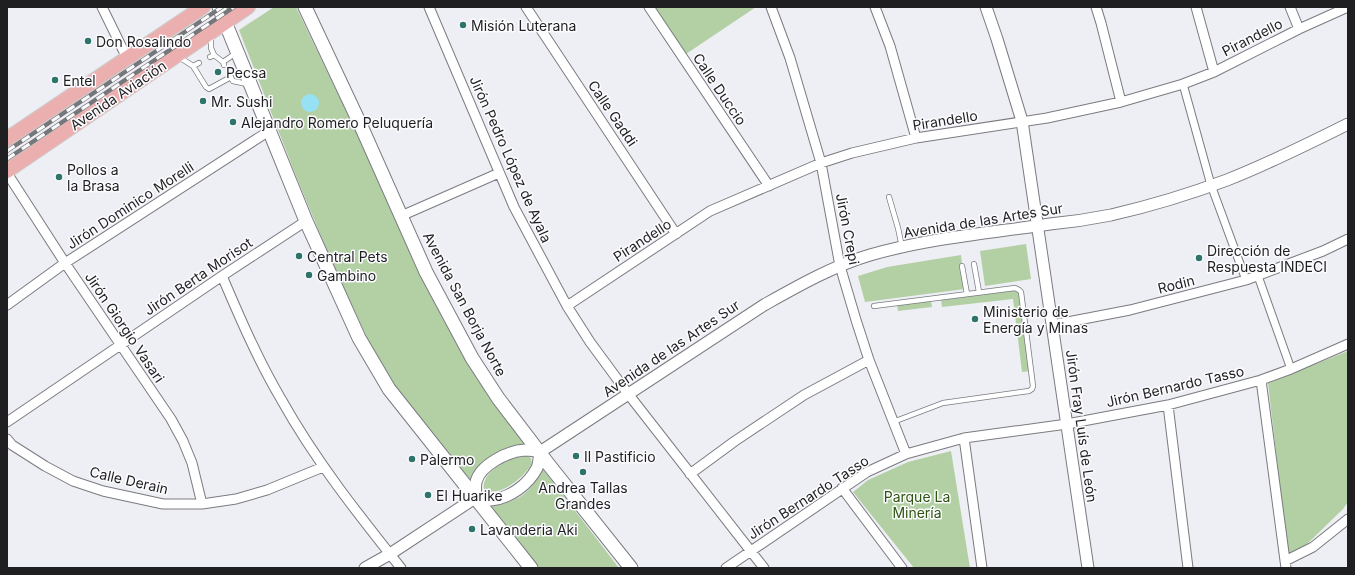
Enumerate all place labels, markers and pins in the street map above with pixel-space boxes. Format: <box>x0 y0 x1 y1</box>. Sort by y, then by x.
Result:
place label: Misión Luterana <box>471 17 577 34</box>
marker: Misión Luterana <box>458 20 468 30</box>
place label: Don Rosalindo <box>96 33 191 50</box>
marker: Don Rosalindo <box>83 36 93 46</box>
place label: Pecsa <box>226 64 266 81</box>
marker: Pecsa <box>213 67 223 77</box>
place label: Entel <box>63 72 96 89</box>
marker: Entel <box>50 75 60 85</box>
place label: Mr. Sushi <box>211 93 272 110</box>
marker: Mr. Sushi <box>198 96 208 106</box>
place label: Alejandro Romero Peluquería <box>241 114 433 131</box>
marker: Alejandro Romero Peluquería <box>228 117 238 127</box>
place label: Pollos a la Brasa <box>67 161 120 194</box>
marker: Pollos a la Brasa <box>54 172 64 182</box>
place label: Dirección de Respuesta INDECI <box>1207 242 1327 275</box>
place label: Central Pets <box>307 248 388 265</box>
marker: Central Pets <box>294 251 304 261</box>
marker: Dirección de Respuesta INDECI <box>1194 253 1204 263</box>
place label: Gambino <box>317 267 376 284</box>
marker: Gambino <box>304 270 314 280</box>
place label: Ministerio de Energía y Minas <box>983 303 1088 336</box>
marker: Ministerio de Energía y Minas <box>970 314 980 324</box>
place label: Il Pastificio <box>584 448 656 465</box>
place label: Palermo <box>420 451 475 468</box>
marker: Il Pastificio <box>571 451 581 461</box>
marker: Palermo <box>407 454 417 464</box>
marker: Andrea Tallas Grandes <box>578 467 588 477</box>
place label: Andrea Tallas Grandes <box>538 479 628 512</box>
place label: El Huarike <box>436 487 503 504</box>
marker: El Huarike <box>423 490 433 500</box>
place label: Lavanderia Aki <box>480 521 578 538</box>
marker: Lavanderia Aki <box>467 524 477 534</box>

